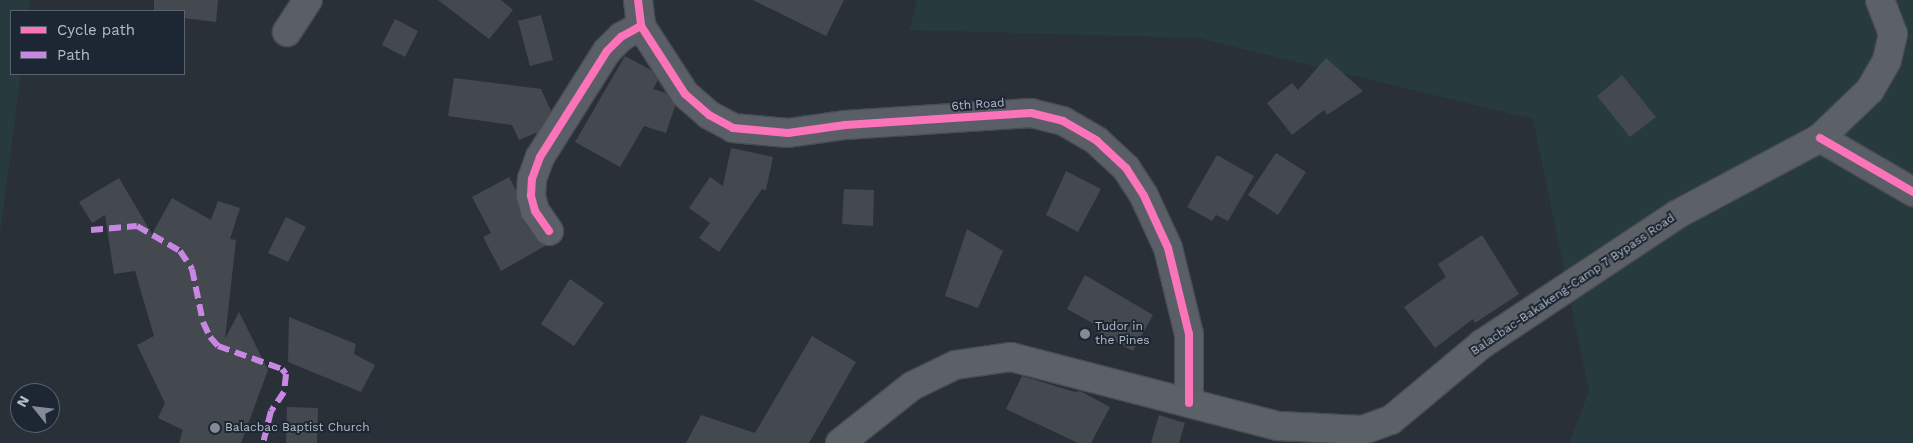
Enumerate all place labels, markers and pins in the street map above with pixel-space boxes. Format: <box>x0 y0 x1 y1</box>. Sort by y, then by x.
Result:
place label: Tudor in the Pines <box>1095 320 1150 348</box>
marker: Tudor in the Pines <box>1079 328 1091 340</box>
place label: Balacbac Baptist Church <box>225 421 370 435</box>
marker: Balacbac Baptist Church <box>209 422 221 434</box>

